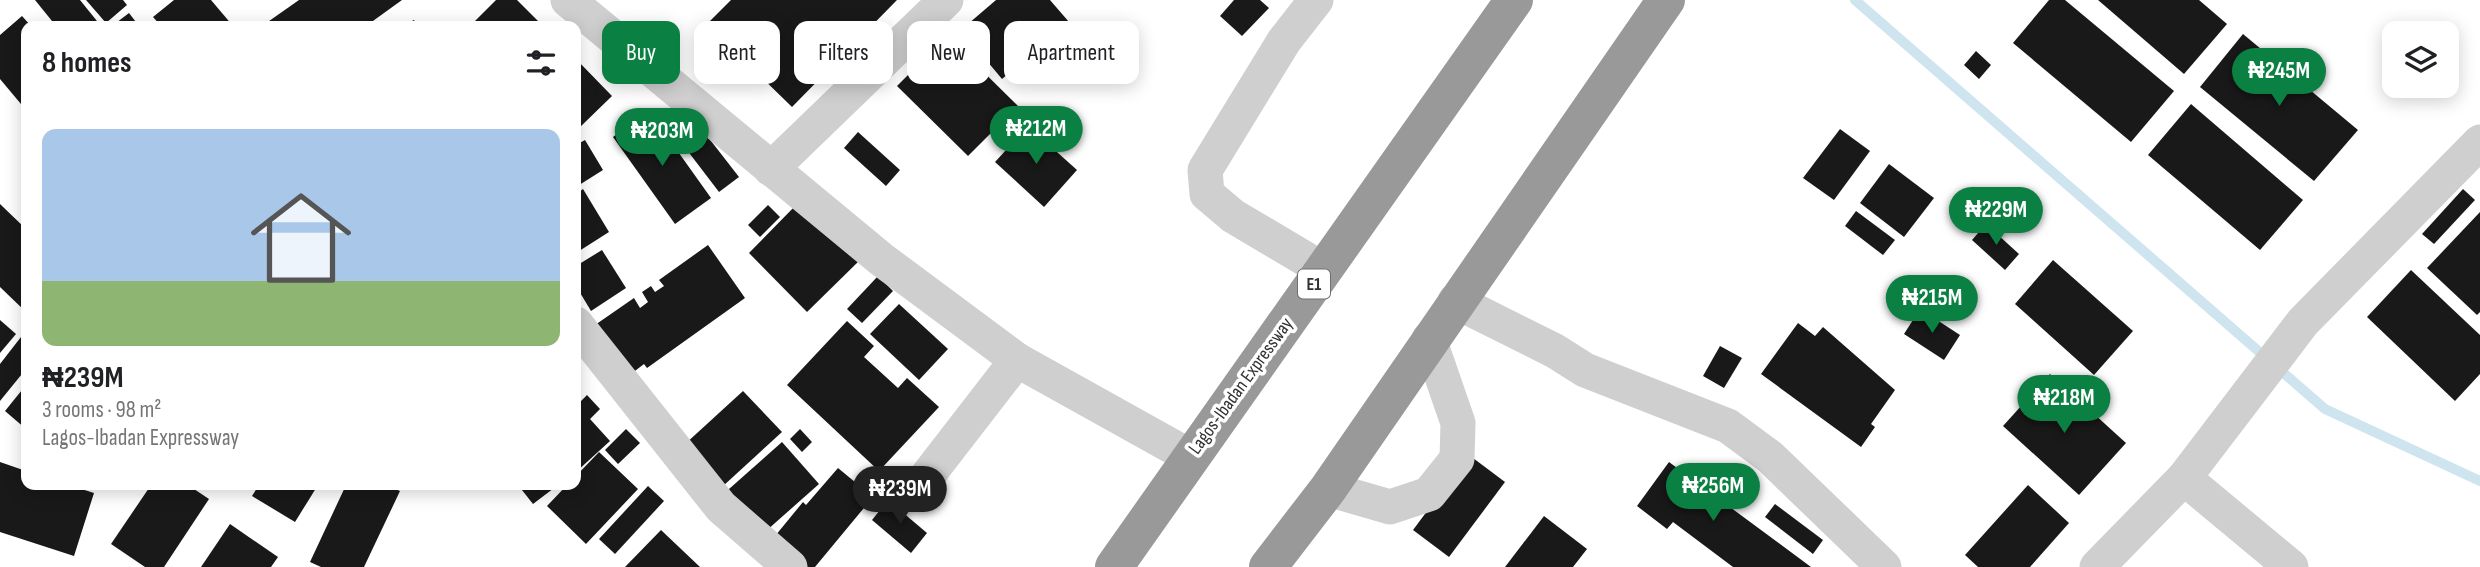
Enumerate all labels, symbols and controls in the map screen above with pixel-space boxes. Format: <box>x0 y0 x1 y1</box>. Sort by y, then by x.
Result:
chip: Buy <box>602 21 680 84</box>
chip: Rent <box>694 21 780 84</box>
chip: Filters <box>794 21 893 84</box>
chip: New <box>907 21 990 84</box>
chip: Apartment <box>1004 21 1139 84</box>
map controls <box>2382 21 2459 98</box>
button: layers <box>2382 21 2459 98</box>
icon: filters <box>522 44 560 82</box>
text: 8 homes <box>42 45 131 81</box>
pin: ₦245M <box>2230 48 2328 108</box>
text: ₦245M <box>2248 57 2310 85</box>
pin: ₦212M <box>987 106 1085 166</box>
pin: ₦203M <box>613 108 711 168</box>
text: ₦212M <box>1006 115 1066 143</box>
text: ₦203M <box>631 117 693 145</box>
icon: home <box>238 175 364 301</box>
pin: ₦229M <box>1947 188 2045 247</box>
text: ₦229M <box>1965 196 2027 224</box>
road number: E1 <box>1298 270 1330 298</box>
pin: ₦215M <box>1883 276 1981 335</box>
text: ₦215M <box>1902 284 1962 312</box>
street label: Lagos-Ibadan Expressway <box>1184 313 1299 459</box>
text: ₦239M <box>42 360 123 396</box>
pin: ₦218M <box>2015 376 2113 435</box>
text: ₦218M <box>2033 384 2095 412</box>
text: 3 rooms · 98 m² <box>42 396 161 424</box>
text: Lagos-Ibadan Expressway <box>42 424 239 452</box>
pin: ₦256M <box>1664 463 1762 523</box>
pin: ₦239M <box>851 466 949 526</box>
text: ₦256M <box>1682 472 1744 500</box>
text: ₦239M <box>869 475 931 503</box>

